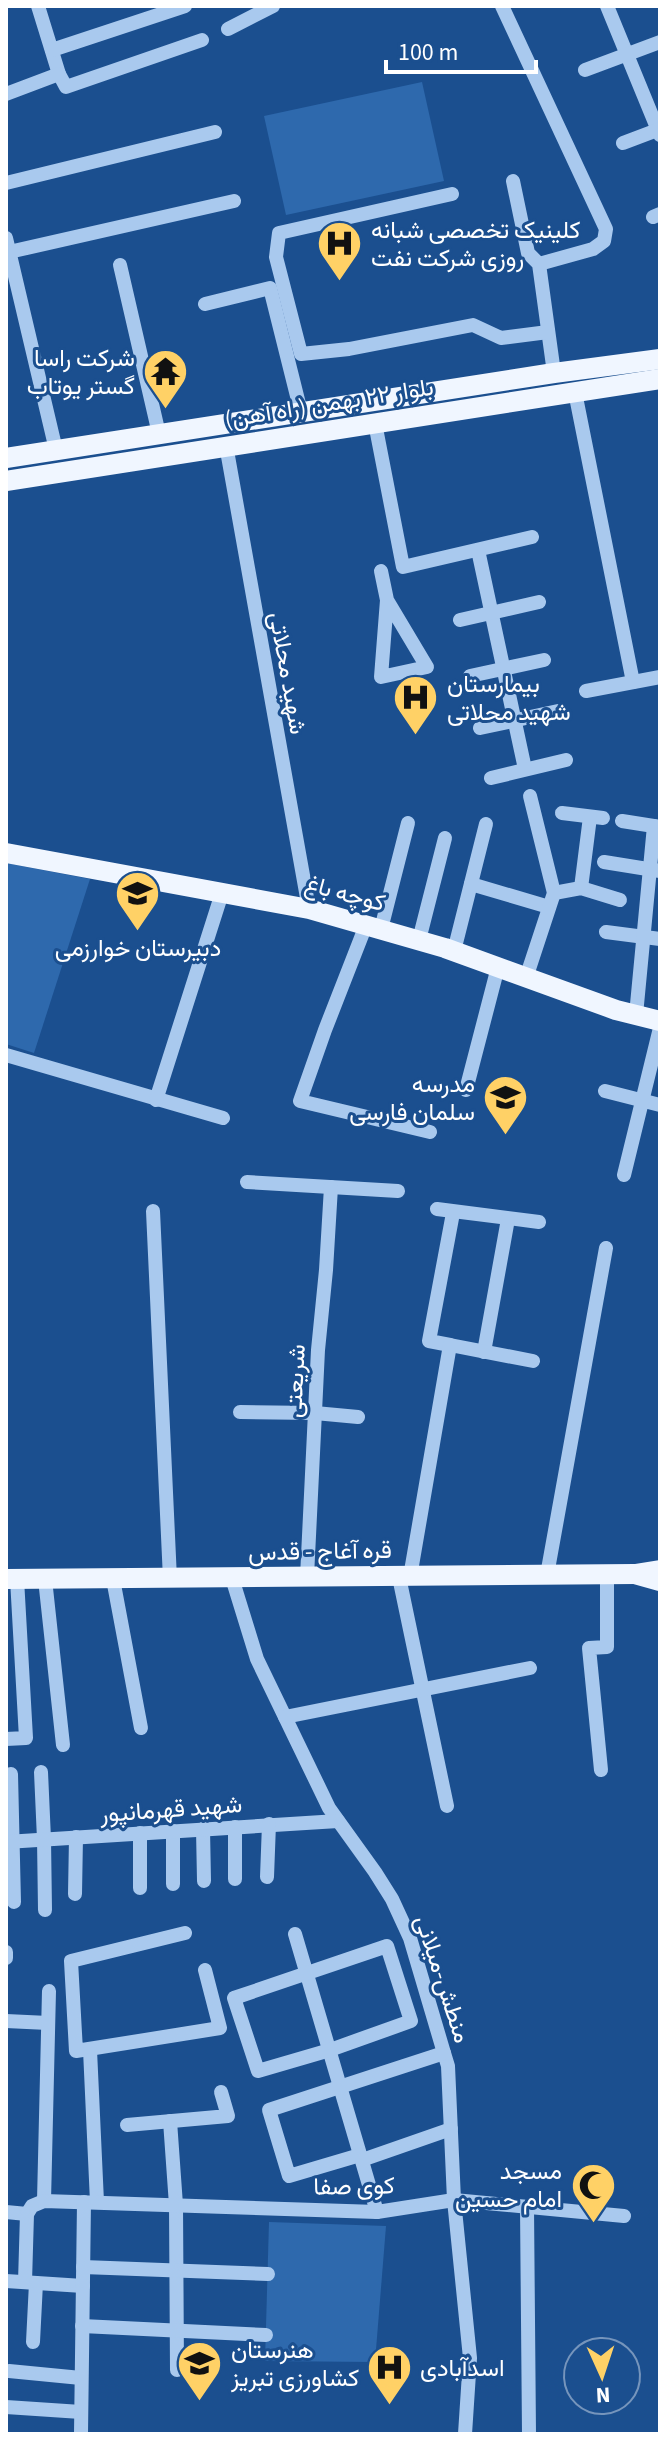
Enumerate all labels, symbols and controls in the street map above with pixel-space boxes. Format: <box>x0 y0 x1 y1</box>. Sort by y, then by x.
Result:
scale bar <box>386 24 536 74</box>
text: 100 m <box>398 35 458 70</box>
place label: کلینیک تخصصی شبانه روزی شرکت نفت <box>371 213 580 276</box>
hospital icon: کلینیک تخصصی شبانه روزی شرکت نفت <box>316 220 364 283</box>
place label: شرکت راسا گستر یوتاب <box>27 341 135 404</box>
temple icon: شرکت راسا گستر یوتاب <box>142 348 190 411</box>
street label: بلوار ۲۲ بهمن (راه آهن) <box>222 370 436 437</box>
street label: شهید محلاتی <box>260 609 315 737</box>
place label: بیمارستان شهید محلاتی <box>447 667 571 730</box>
hospital icon: بیمارستان شهید محلاتی <box>392 674 440 737</box>
street label: کوچه باغ <box>301 866 389 921</box>
school or university icon: دبیرستان خوارزمی <box>114 870 162 933</box>
place label: دبیرستان خوارزمی <box>55 931 221 966</box>
place label: مدرسه سلمان فارسی <box>349 1067 475 1130</box>
school or university icon: مدرسه سلمان فارسی <box>482 1074 530 1137</box>
street label: شریعتی <box>276 1343 315 1419</box>
street label: قره آغاج - قدس <box>248 1533 392 1570</box>
street label: شهید قهرمانپور <box>98 1787 243 1832</box>
street label: منطش-میلانی <box>405 1911 480 2048</box>
place label: مسجد امام حسین <box>455 2154 562 2217</box>
mosque icon: مسجد امام حسین <box>569 2161 617 2224</box>
street label: کوی صفا <box>313 2168 395 2205</box>
place label: هنرستان کشاورزی تبریز <box>230 2333 359 2396</box>
north arrow <box>562 2336 642 2416</box>
school or university icon: هنرستان کشاورزی تبریز <box>176 2340 224 2403</box>
hospital icon: اسدآبادی <box>365 2344 413 2407</box>
place label: اسدآبادی <box>420 2351 505 2386</box>
text: N <box>595 2379 611 2411</box>

